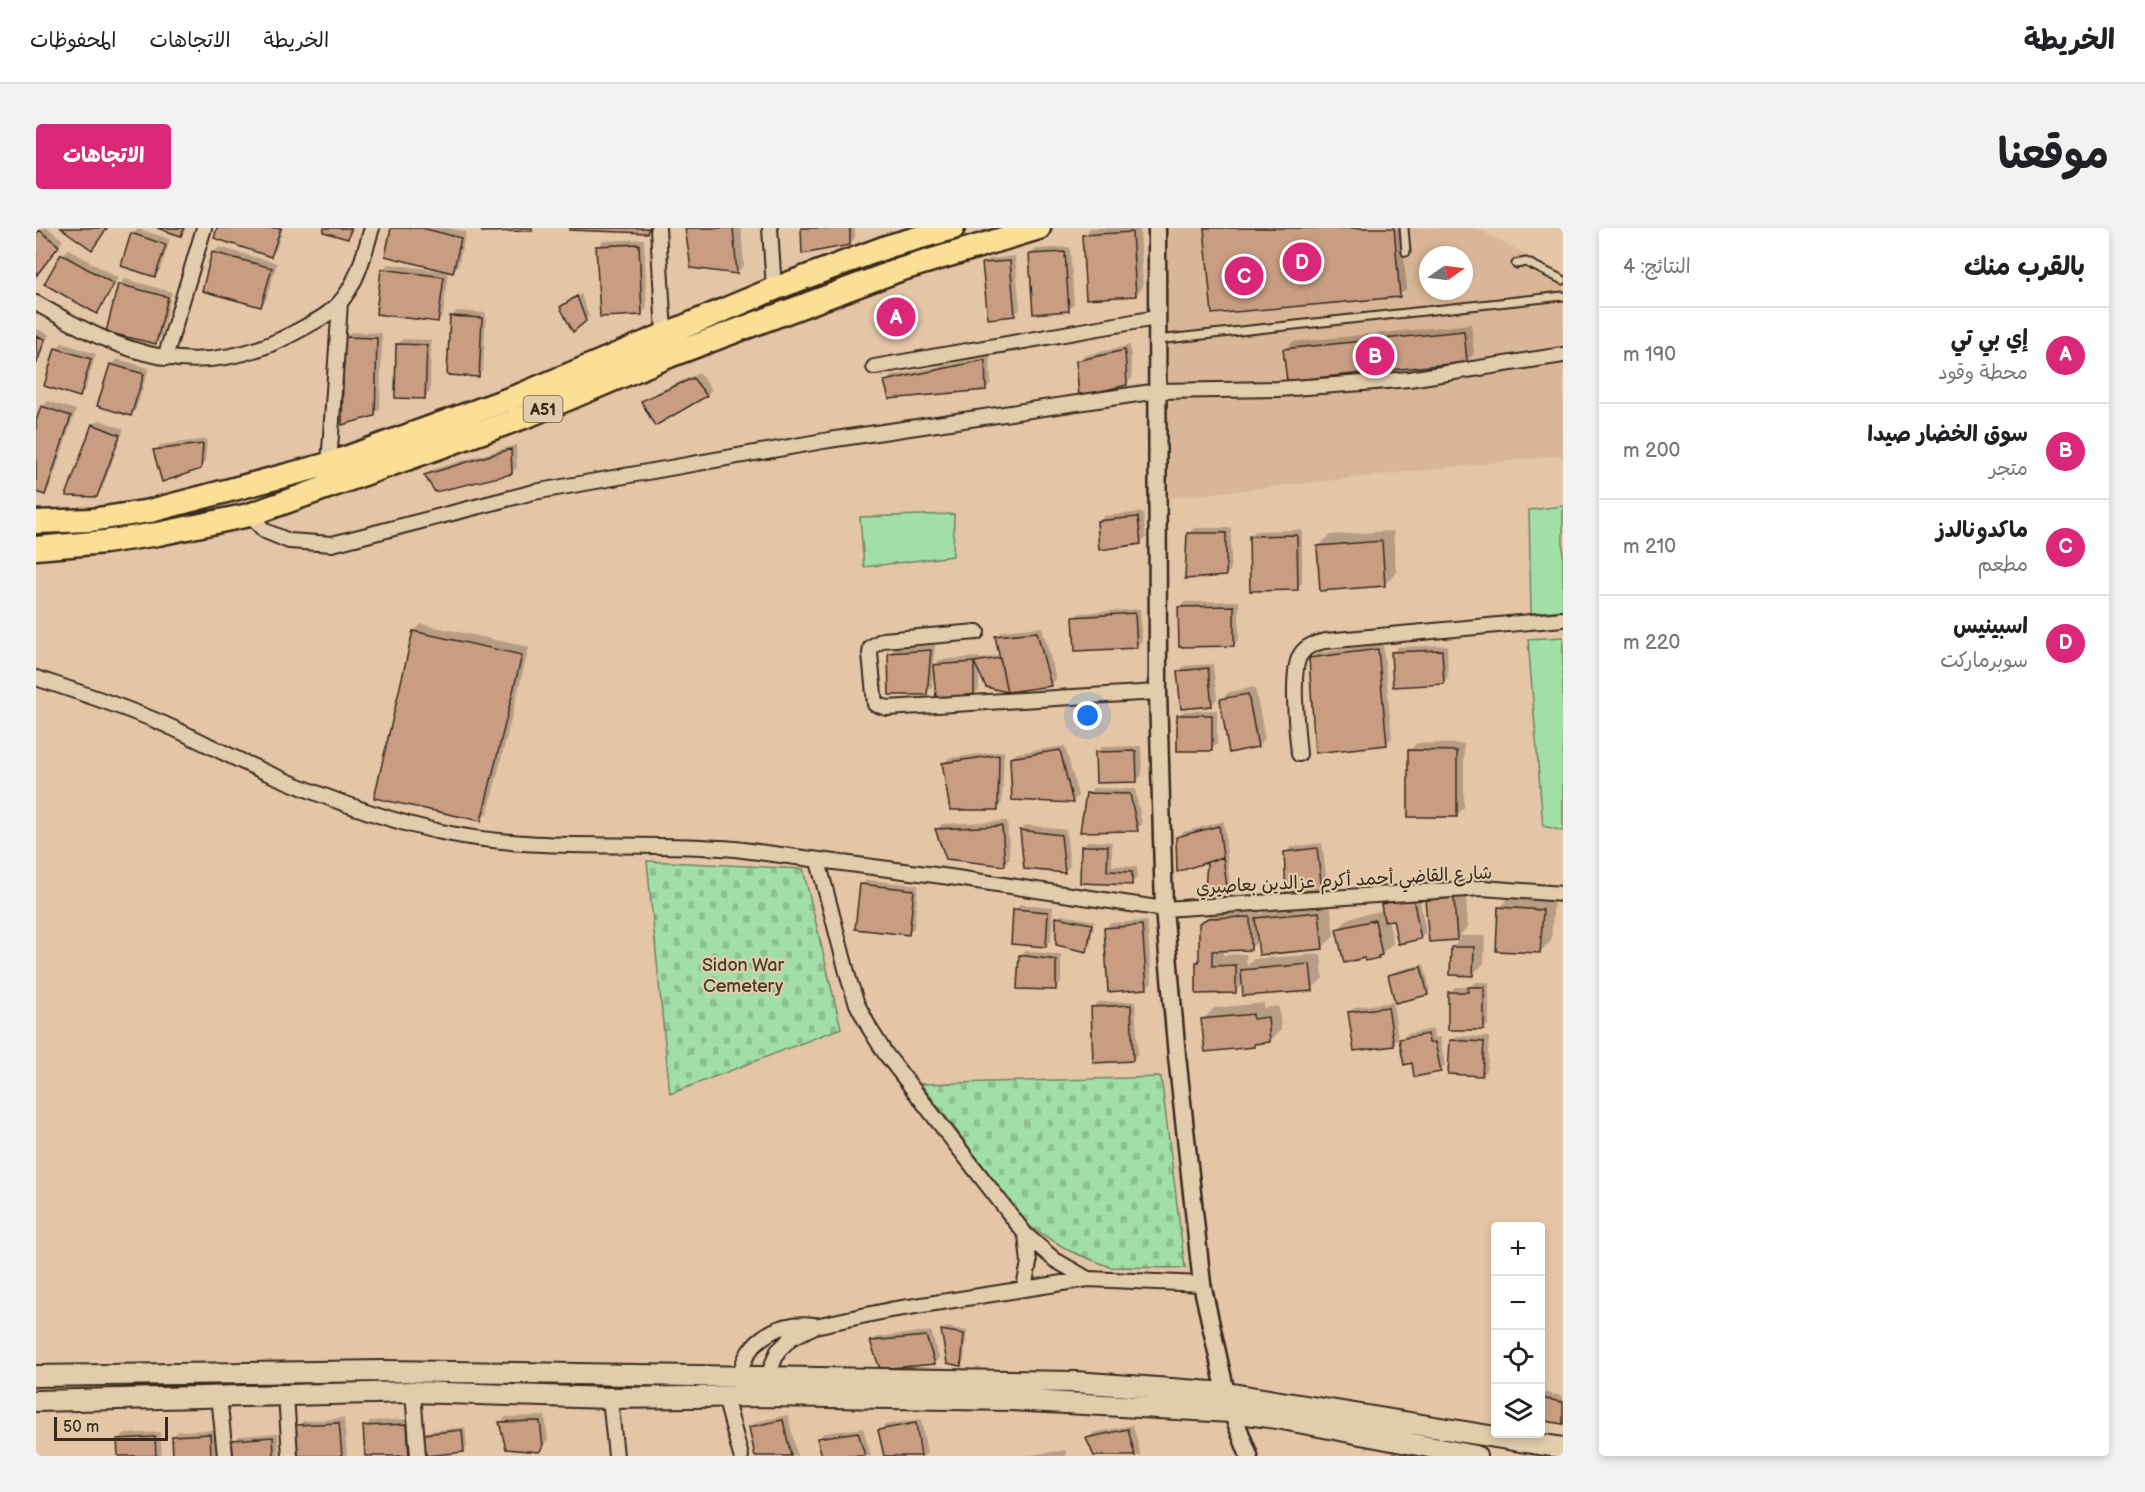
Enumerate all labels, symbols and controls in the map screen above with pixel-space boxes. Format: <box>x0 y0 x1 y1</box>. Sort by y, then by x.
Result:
text: الخريطة <box>2024 24 2115 57</box>
text: المحفوظات <box>30 28 116 53</box>
text: الاتجاهات <box>149 28 231 53</box>
text: الخريطة <box>264 28 329 53</box>
button: الاتجاهات <box>36 124 171 189</box>
text: موقعنا <box>1998 130 2109 181</box>
pin: D <box>1282 240 1322 285</box>
north arrow <box>1419 246 1473 300</box>
text: بالقرب منك <box>1964 252 2085 283</box>
pin: C <box>1224 254 1264 298</box>
text: النتائج: 4 <box>1623 255 1691 279</box>
pin: A <box>876 294 916 340</box>
text: إي بي تي <box>1951 325 2028 352</box>
pin: B <box>1356 334 1394 378</box>
text: 190 m <box>1623 343 1676 367</box>
text: A <box>2059 343 2072 367</box>
text: محطة وقود <box>1938 361 2028 385</box>
road number: A51 <box>524 396 562 422</box>
text: سوق الخضار صيدا <box>1867 421 2028 448</box>
text: 200 m <box>1623 439 1680 463</box>
text: B <box>2058 439 2073 463</box>
text: متجر <box>1989 457 2028 481</box>
text: ماكدونالدز <box>1936 517 2028 544</box>
text: 210 m <box>1623 535 1676 559</box>
text: C <box>2058 535 2073 559</box>
text: مطعم <box>1977 553 2028 577</box>
text: اسبينيس <box>1953 613 2028 640</box>
text: 220 m <box>1623 631 1680 655</box>
text: D <box>2059 631 2072 655</box>
text: سوبرماركت <box>1940 649 2028 673</box>
your location <box>1073 701 1102 730</box>
street label: شارع القاضي أحمد أكرم عزالدين بعاصيري <box>1195 862 1493 904</box>
park label: Sidon War Cemetery <box>702 955 785 997</box>
map controls <box>1491 1222 1545 1438</box>
button: + <box>1491 1222 1545 1276</box>
button: − <box>1491 1276 1545 1330</box>
button: locate <box>1491 1330 1545 1384</box>
button: layers <box>1491 1384 1545 1438</box>
scale bar <box>54 1414 168 1442</box>
text: 50 m <box>63 1418 99 1437</box>

